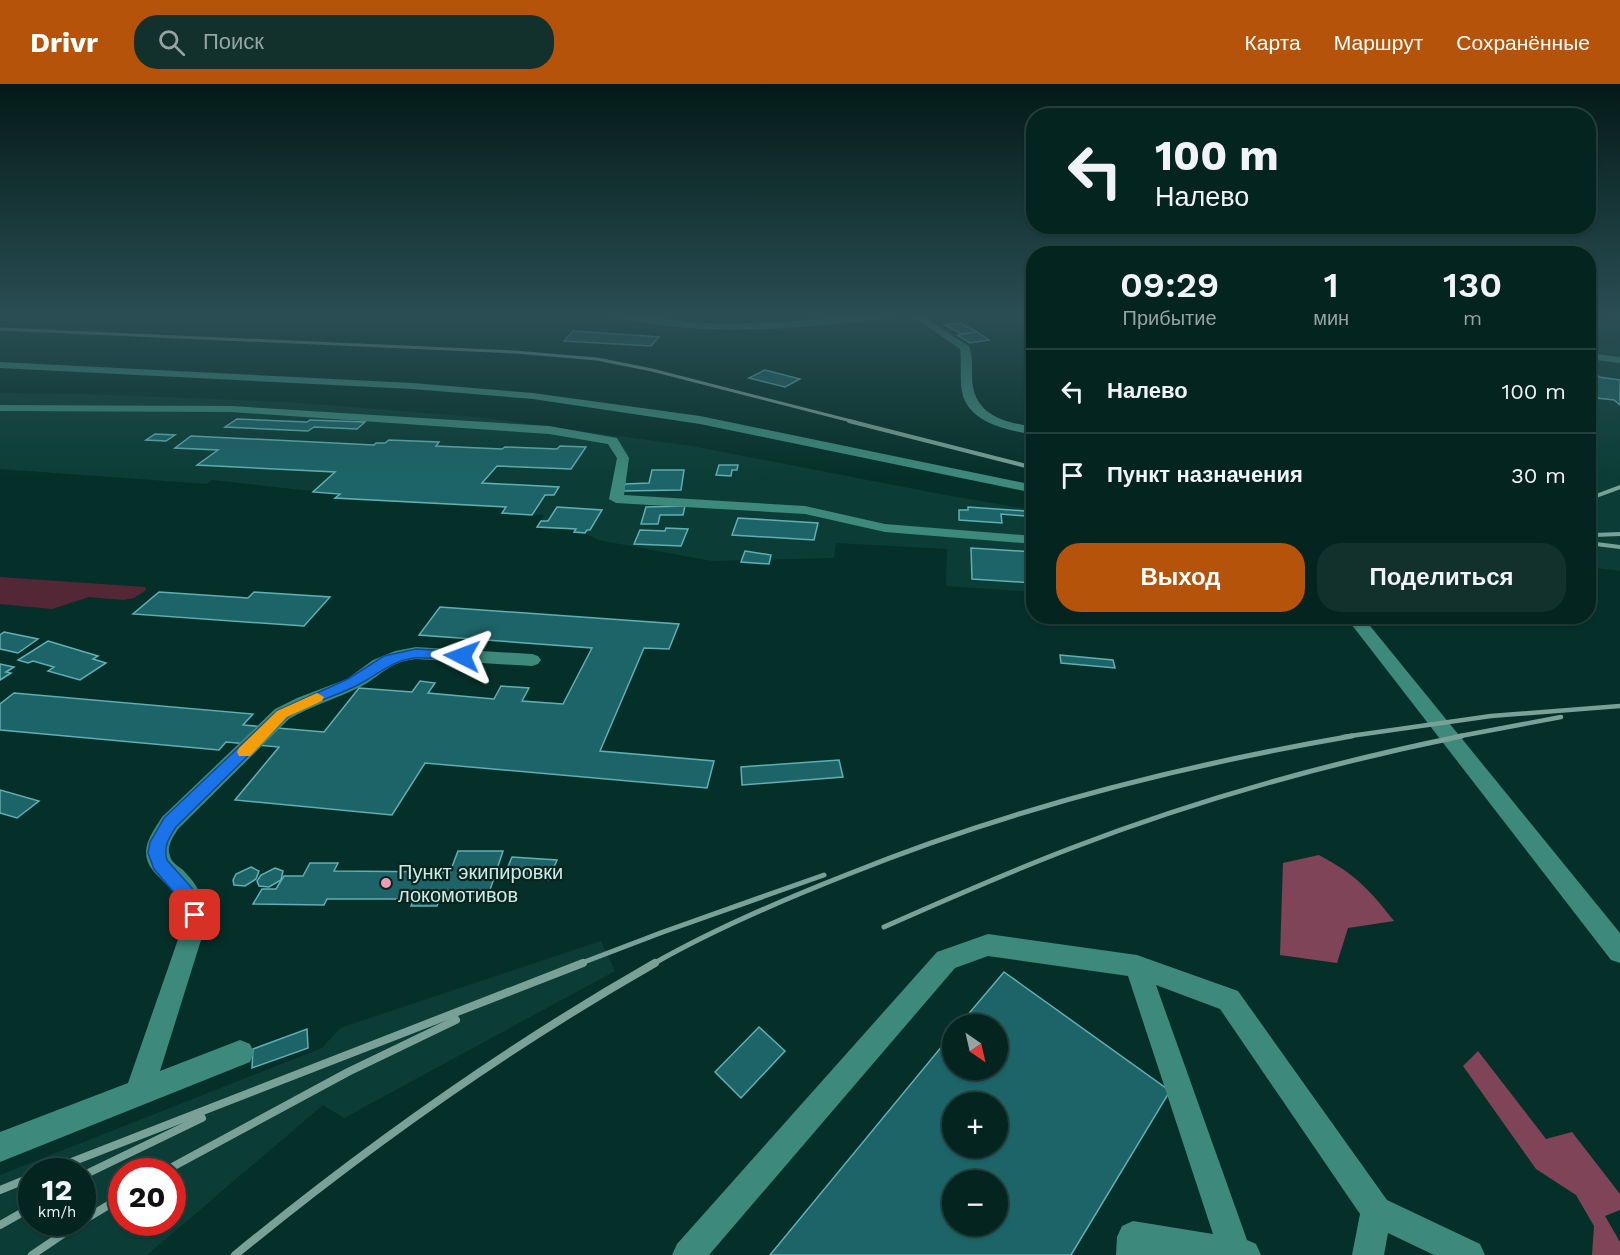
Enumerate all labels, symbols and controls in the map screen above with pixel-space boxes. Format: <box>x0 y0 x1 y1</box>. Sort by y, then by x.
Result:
search box <box>134 15 554 69</box>
text: Drivr <box>30 26 98 59</box>
icon: search <box>155 26 188 59</box>
text: Поиск <box>203 29 264 54</box>
text: Карта <box>1245 30 1301 55</box>
text: Маршрут <box>1334 30 1423 55</box>
text: Сохранённые <box>1456 30 1590 55</box>
text: 100 m <box>1155 131 1279 180</box>
icon: left <box>1056 132 1134 210</box>
text: Налево <box>1155 181 1249 213</box>
text: 09:29 <box>1120 264 1219 306</box>
text: 1 <box>1324 264 1339 306</box>
text: 130 <box>1443 264 1502 306</box>
text: Прибытие <box>1123 306 1217 330</box>
text: мин <box>1313 306 1349 330</box>
text: m <box>1463 306 1482 330</box>
icon: left <box>1056 375 1089 408</box>
text: Налево <box>1107 378 1188 403</box>
text: 100 m <box>1502 379 1566 404</box>
icon: arrive <box>1056 459 1089 492</box>
text: Пункт назначения <box>1107 462 1303 487</box>
text: 30 m <box>1511 463 1566 488</box>
button: Выход <box>1056 543 1305 612</box>
button: Поделиться <box>1317 543 1566 612</box>
position arrow <box>430 624 494 688</box>
place label: Пункт экипировки локомотивов <box>398 860 563 907</box>
marker: Пункт экипировки локомотивов <box>379 876 393 890</box>
pin <box>169 889 220 940</box>
icon: arrive <box>178 898 211 931</box>
north arrow <box>942 1014 1008 1080</box>
map controls <box>942 1014 1008 1236</box>
button: + <box>942 1092 1008 1158</box>
speed limit sign: 20 <box>108 1158 186 1236</box>
button: − <box>942 1170 1008 1236</box>
text: 12 <box>42 1172 72 1207</box>
text: km/h <box>38 1203 76 1221</box>

